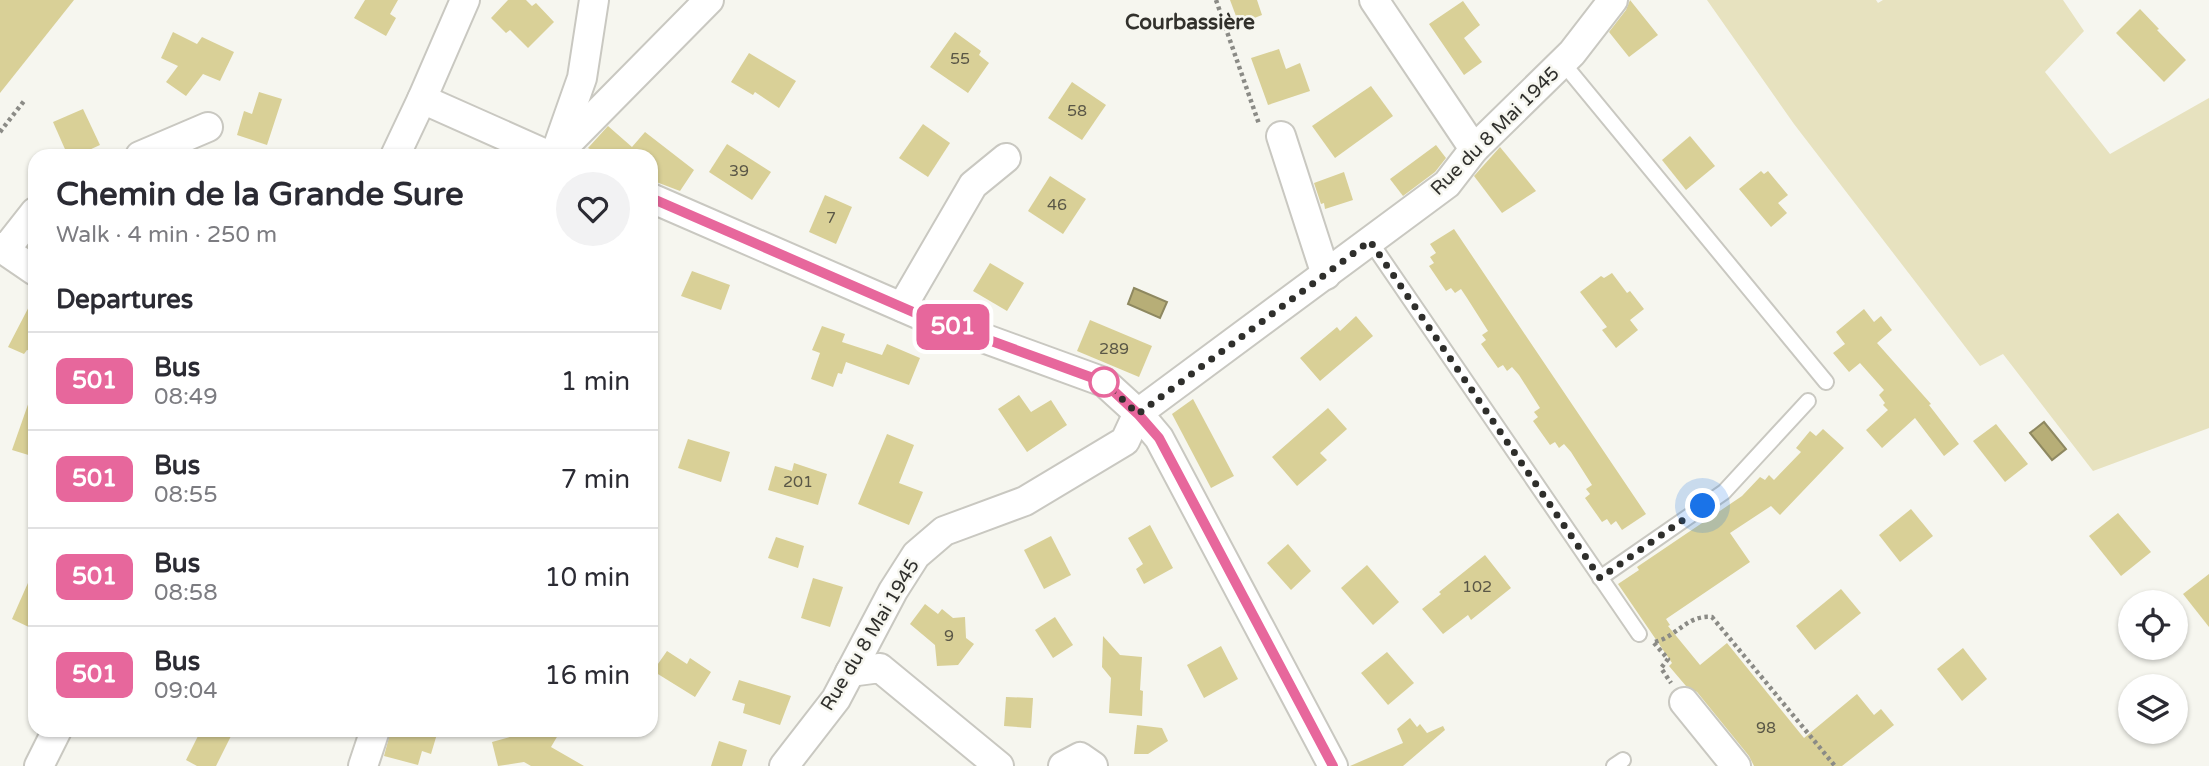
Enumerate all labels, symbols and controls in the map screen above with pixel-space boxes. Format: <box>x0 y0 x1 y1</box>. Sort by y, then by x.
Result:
district label: Courbassière <box>1125 10 1255 35</box>
house number: 55 <box>950 49 970 69</box>
street label: Rue du 8 Mai 1945 <box>1426 62 1564 200</box>
house number: 58 <box>1067 101 1087 121</box>
house number: 39 <box>729 161 749 181</box>
button: heart <box>556 172 630 246</box>
text: Chemin de la Grande Sure <box>56 175 464 214</box>
house number: 46 <box>1047 195 1067 215</box>
house number: 7 <box>826 208 836 228</box>
text: Walk · 4 min · 250 m <box>56 221 277 249</box>
text: Departures <box>56 284 193 315</box>
line badge: 501 <box>913 304 993 350</box>
text: 501 <box>930 312 976 341</box>
house number: 289 <box>1099 339 1129 359</box>
text: Bus <box>154 352 200 383</box>
text: 501 <box>72 366 117 395</box>
text: 1 min <box>561 366 630 397</box>
unlabelled marker <box>1089 367 1119 397</box>
text: 08:49 <box>154 383 218 411</box>
text: Bus <box>154 450 200 481</box>
text: 501 <box>72 464 117 493</box>
text: 7 min <box>561 464 630 495</box>
house number: 201 <box>783 472 813 492</box>
text: 08:55 <box>154 481 218 509</box>
your location <box>1685 488 1720 523</box>
text: Bus <box>154 548 200 579</box>
street label: Rue du 8 Mai 1945 <box>816 555 924 715</box>
text: 501 <box>72 562 117 591</box>
text: 10 min <box>544 562 630 593</box>
house number: 102 <box>1462 577 1492 597</box>
text: 08:58 <box>154 579 218 607</box>
map controls <box>2118 590 2188 744</box>
button: locate <box>2118 590 2188 660</box>
house number: 9 <box>944 626 954 646</box>
text: Bus <box>154 646 200 677</box>
text: 501 <box>72 660 117 689</box>
text: 16 min <box>544 660 630 691</box>
button: layers <box>2118 674 2188 744</box>
text: 09:04 <box>154 677 218 705</box>
house number: 98 <box>1756 718 1776 738</box>

